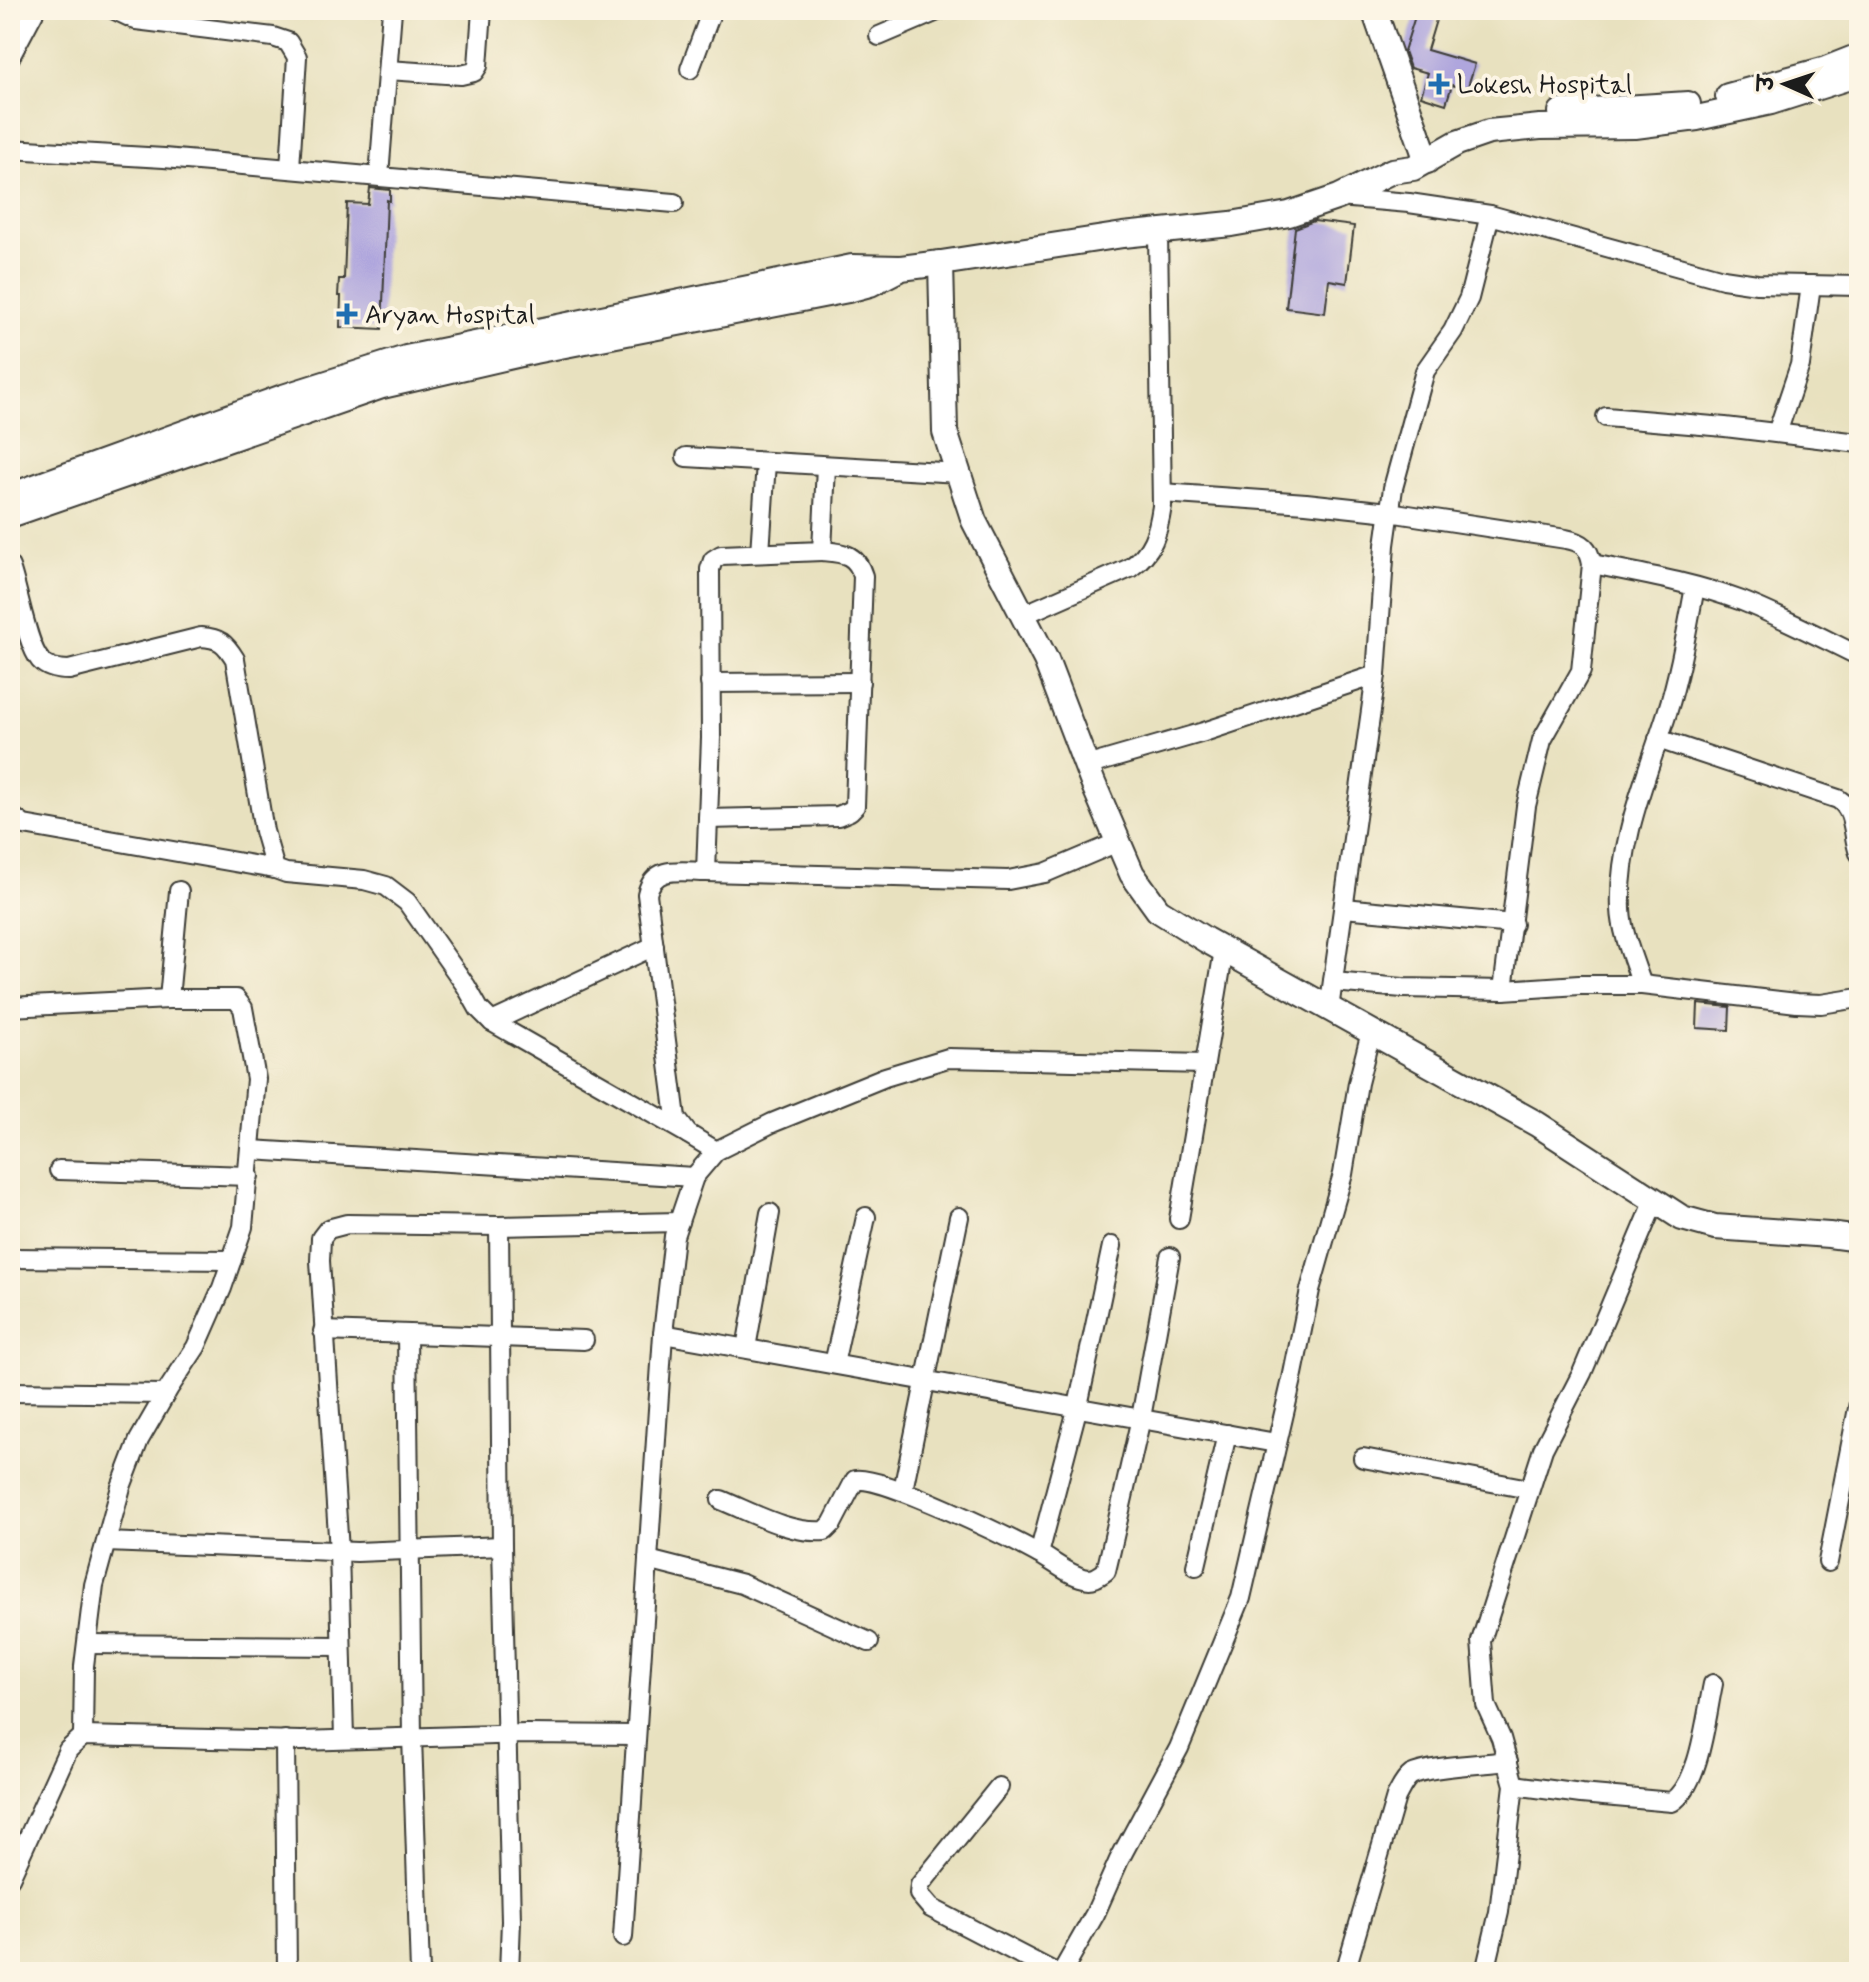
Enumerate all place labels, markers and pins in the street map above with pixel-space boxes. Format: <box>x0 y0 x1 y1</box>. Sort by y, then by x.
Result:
place label: Lokesh Hospital <box>1457 69 1632 103</box>
marker: Lokesh Hospital <box>1428 73 1450 95</box>
place label: Aryan Hospital <box>365 299 535 333</box>
marker: Aryan Hospital <box>336 303 358 325</box>

